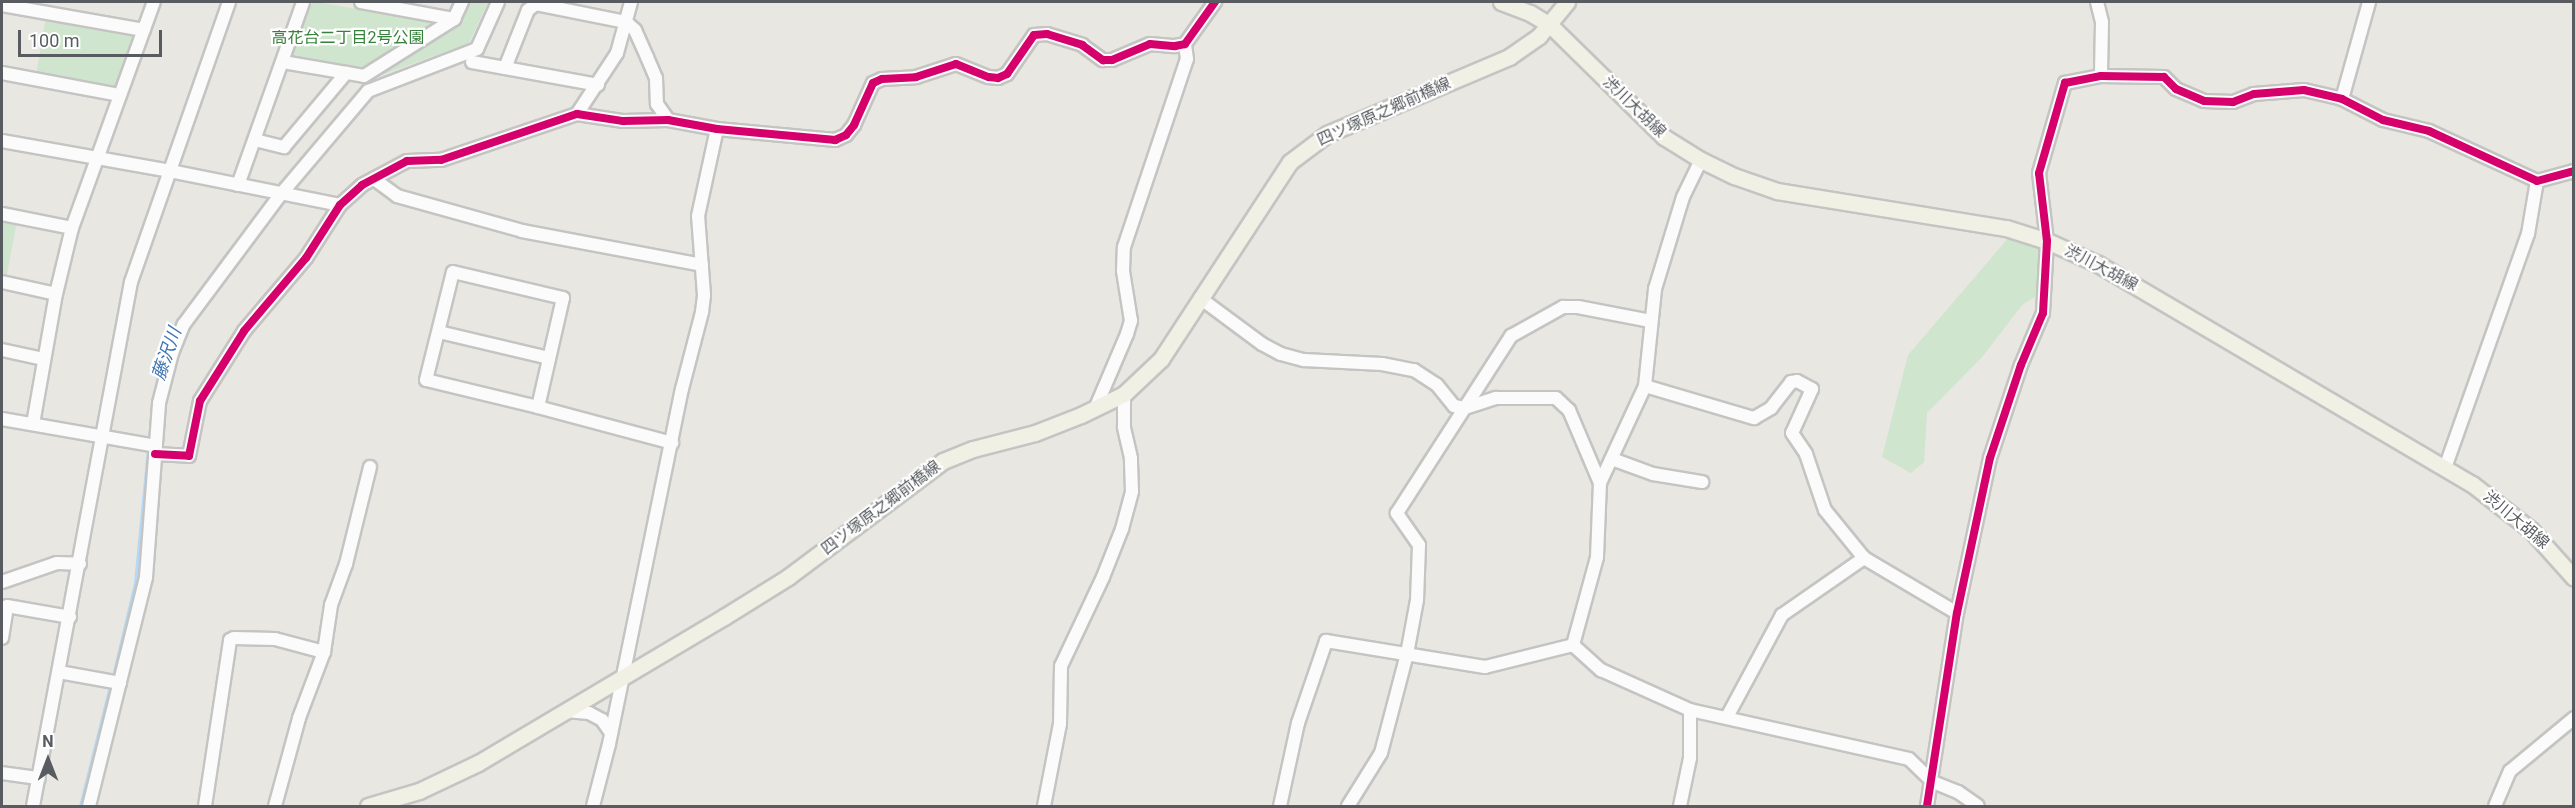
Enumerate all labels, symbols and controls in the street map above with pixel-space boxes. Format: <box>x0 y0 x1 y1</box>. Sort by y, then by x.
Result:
scale bar <box>21 18 165 56</box>
park label: 高花台二丁目2号公園 <box>272 28 424 48</box>
text: 100 m <box>29 30 80 51</box>
street label: 渋川大胡線 <box>1599 72 1669 142</box>
street label: 四ツ塚原之郷前橋線 <box>1314 74 1454 150</box>
street label: 渋川大胡線 <box>2061 241 2141 295</box>
water label: 藤沢川 <box>148 325 186 383</box>
street label: 四ツ塚原之郷前橋線 <box>818 457 944 559</box>
street label: 渋川大胡線 <box>2479 487 2553 553</box>
north arrow <box>18 730 78 790</box>
text: N <box>42 732 54 751</box>

